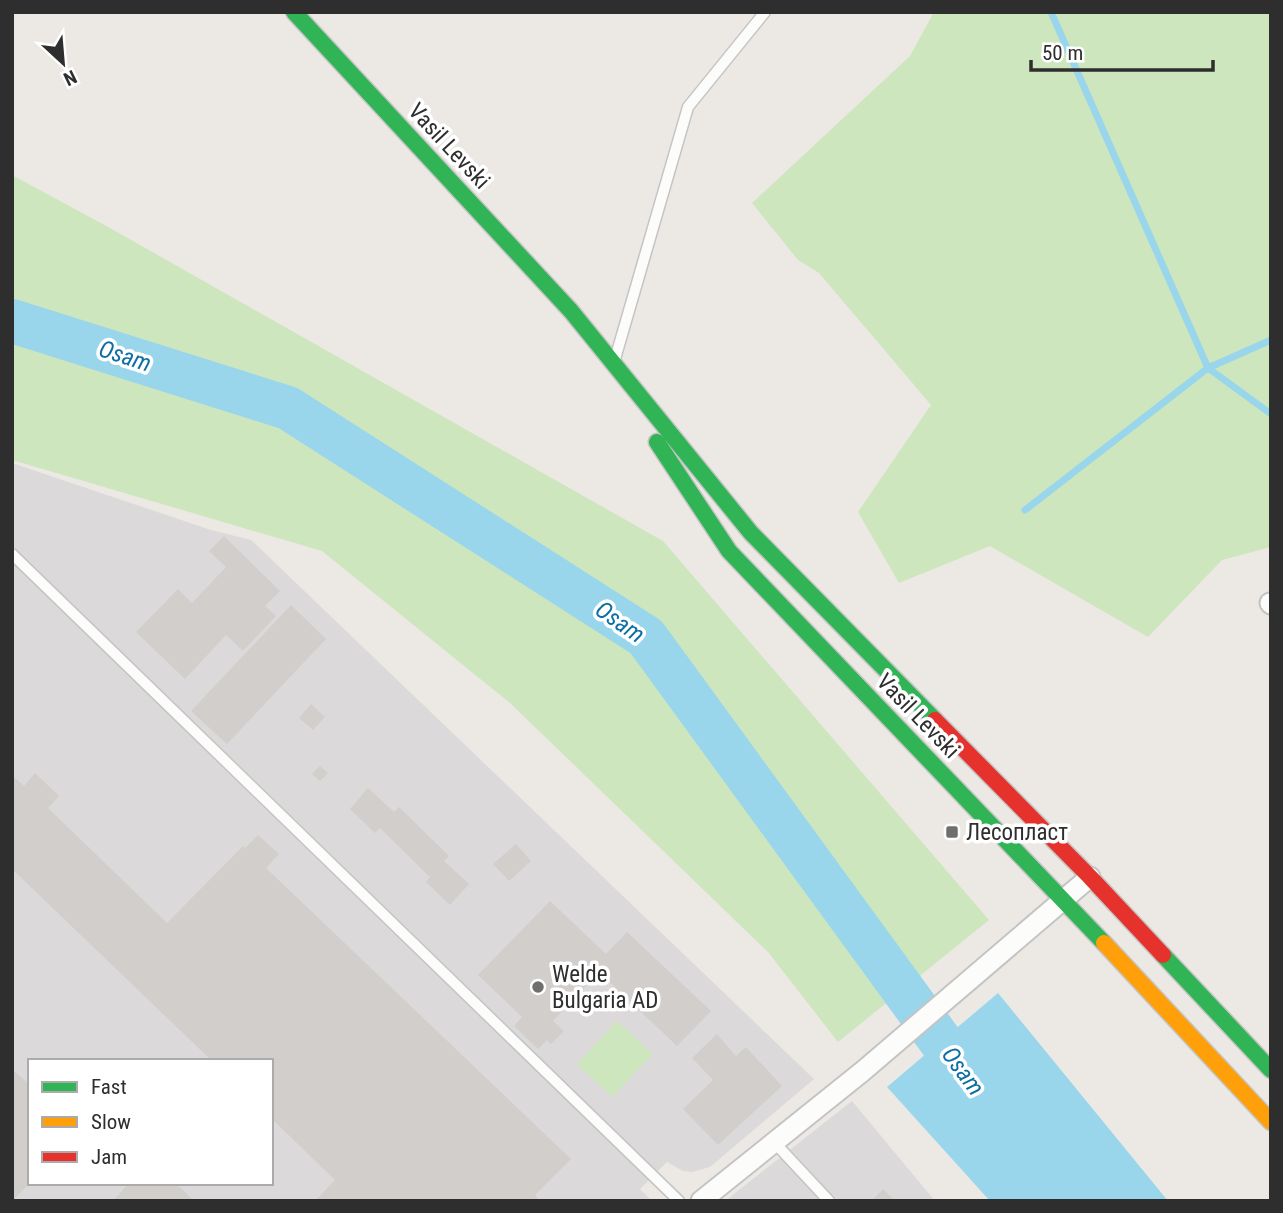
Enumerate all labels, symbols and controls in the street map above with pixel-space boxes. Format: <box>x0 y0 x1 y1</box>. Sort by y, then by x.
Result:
north arrow <box>28 28 98 98</box>
scale bar <box>1031 28 1213 72</box>
text: 50 m <box>1042 41 1083 65</box>
text: N <box>60 65 81 91</box>
street label: Vasil Levski <box>403 98 495 194</box>
water label: Osam <box>95 334 155 378</box>
water label: Osam <box>590 595 650 649</box>
street label: Vasil Levski <box>871 668 965 764</box>
place label: Лесопласт <box>966 819 1068 846</box>
marker: Лесопласт <box>944 824 960 840</box>
place label: Welde Bulgaria AD <box>552 961 658 1014</box>
marker: Welde Bulgaria AD <box>530 979 546 995</box>
water label: Osam <box>936 1041 990 1101</box>
legend <box>28 1059 273 1185</box>
text: Fast <box>91 1075 127 1099</box>
text: Slow <box>91 1110 131 1134</box>
text: Jam <box>91 1145 127 1169</box>

